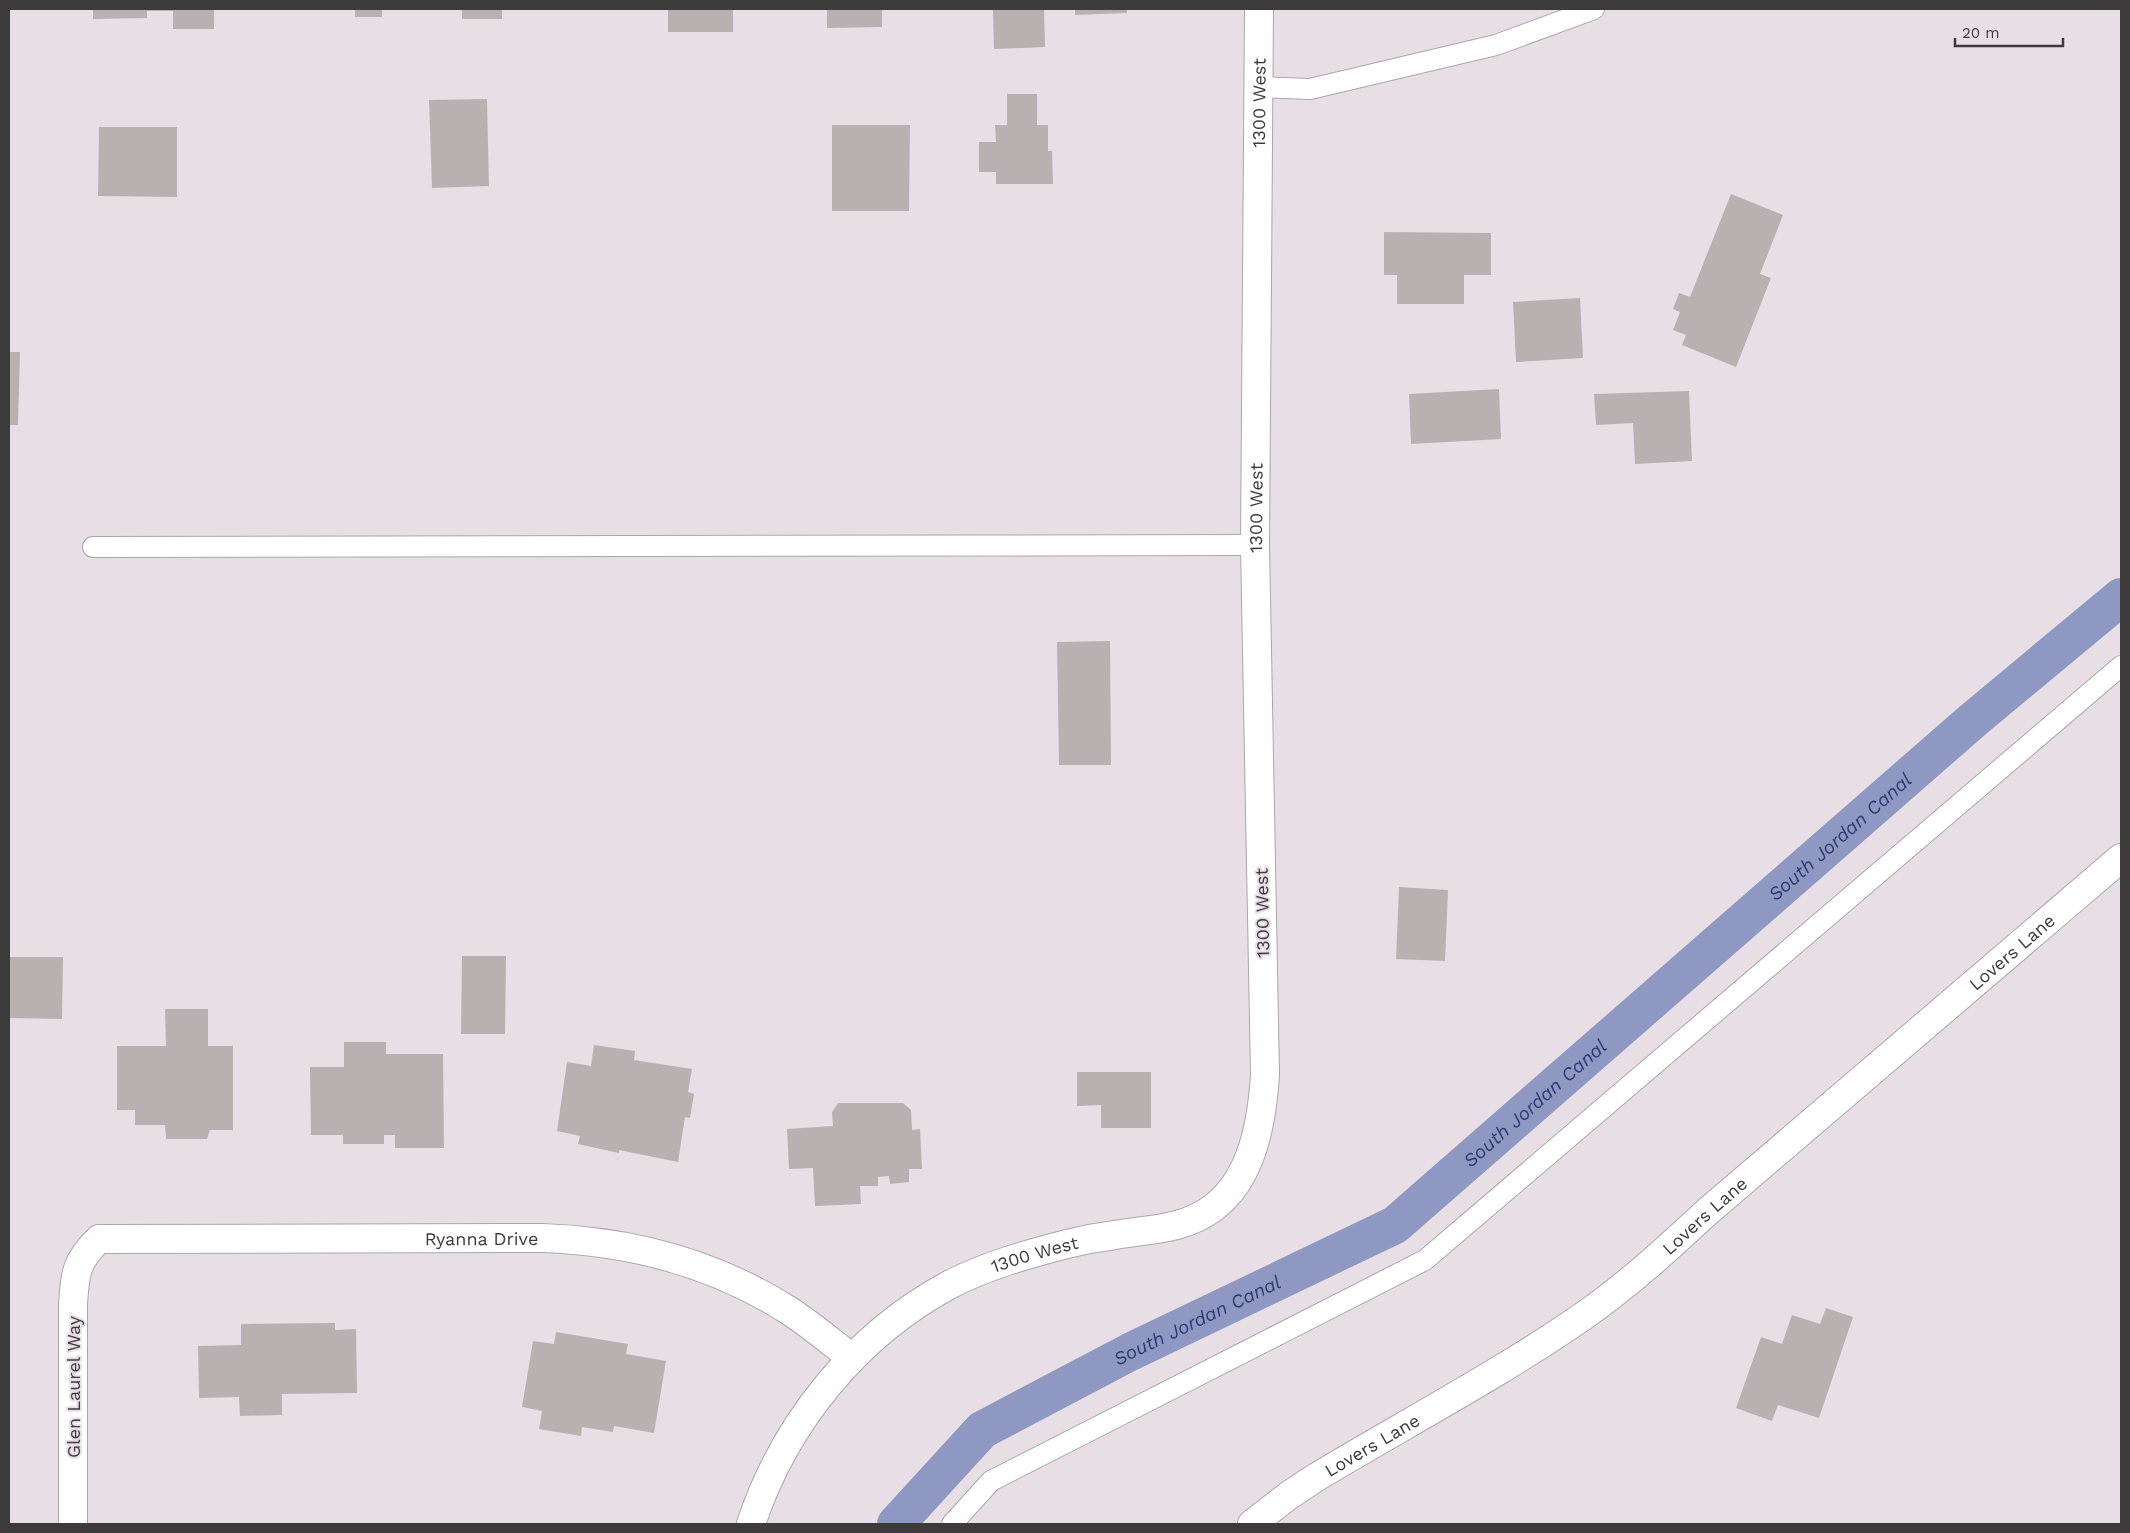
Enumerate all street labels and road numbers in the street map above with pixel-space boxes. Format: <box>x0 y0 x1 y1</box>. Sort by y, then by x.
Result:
street label: 1300 West <box>1247 57 1269 148</box>
street label: 1300 West <box>1244 462 1266 553</box>
street label: 1300 West <box>1251 868 1273 958</box>
street label: Lovers Lane <box>1964 909 2059 994</box>
street label: Lovers Lane <box>1658 1172 1751 1259</box>
street label: Ryanna Drive <box>425 1228 538 1249</box>
street label: 1300 West <box>988 1231 1081 1276</box>
street label: Glen Laurel Way <box>63 1315 84 1458</box>
street label: Lovers Lane <box>1321 1409 1423 1480</box>

